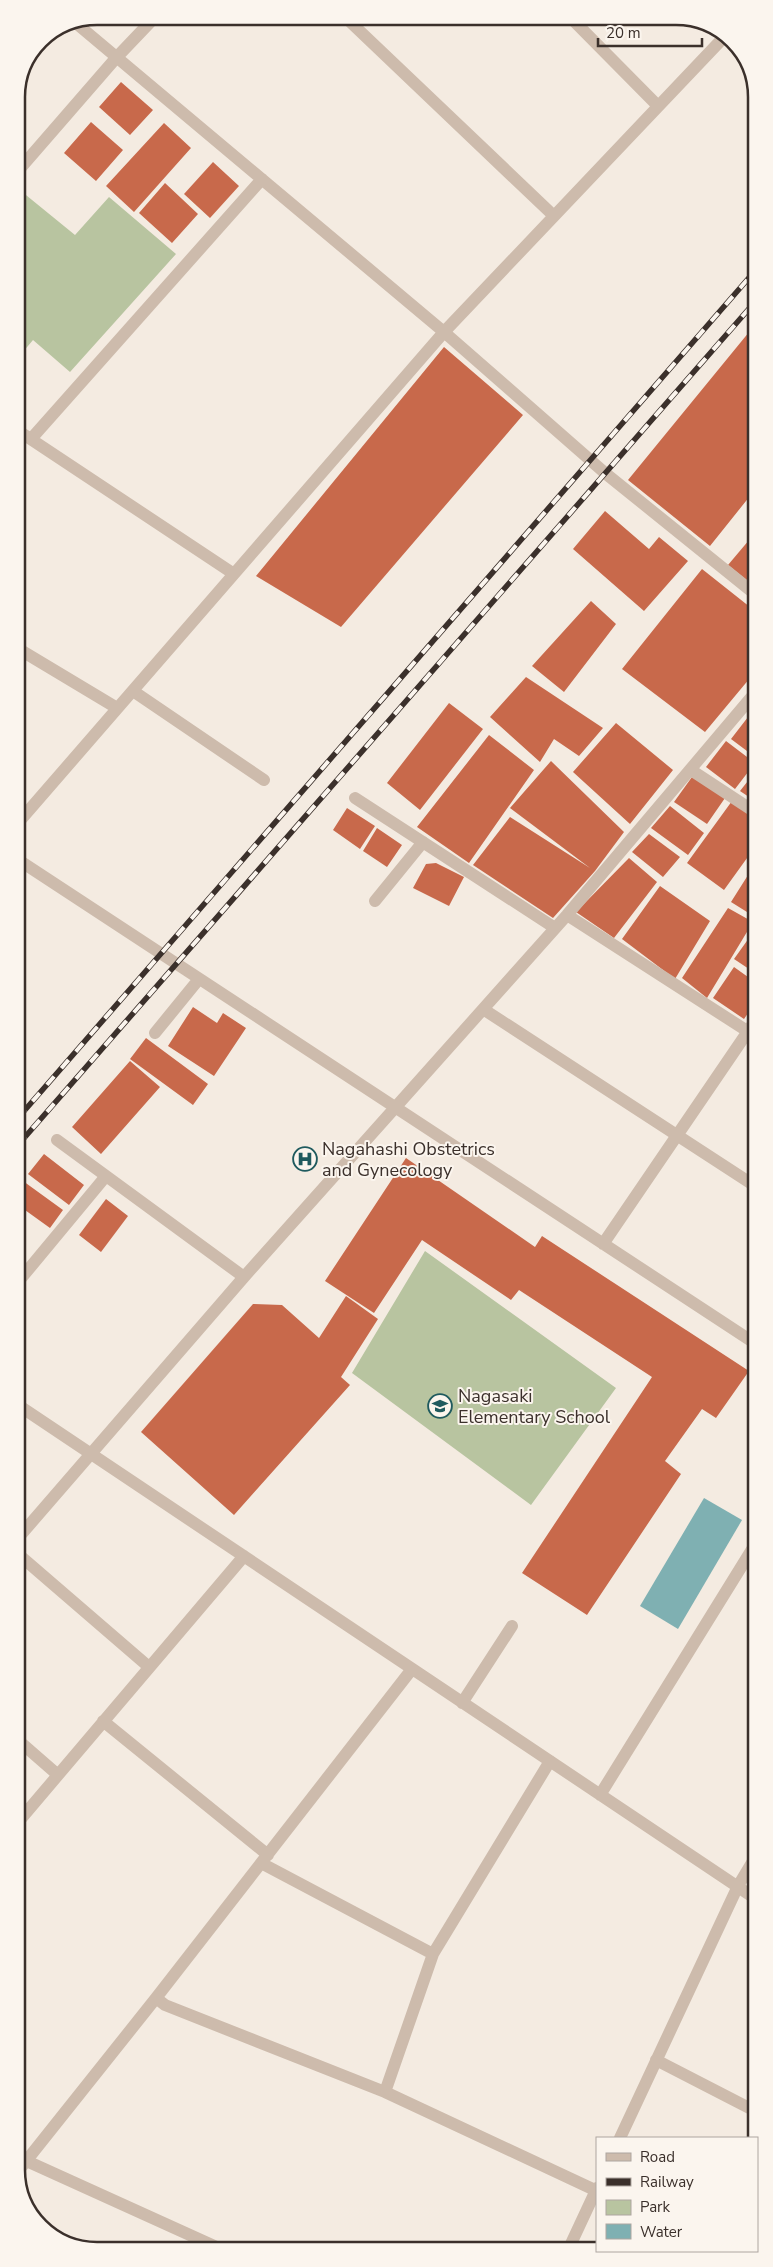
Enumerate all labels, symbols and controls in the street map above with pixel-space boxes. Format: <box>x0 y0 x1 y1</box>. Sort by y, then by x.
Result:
scale bar <box>598 15 702 47</box>
text: 20 m <box>606 23 641 43</box>
place label: Nagahashi Obstetrics and Gynecology <box>322 1137 495 1182</box>
hospital icon: Nagahashi Obstetrics and Gynecology <box>292 1146 318 1172</box>
place label: Nagasaki Elementary School <box>458 1384 611 1429</box>
school or university icon: Nagasaki Elementary School <box>427 1393 453 1419</box>
legend <box>596 2137 758 2252</box>
text: Road <box>640 2147 675 2167</box>
text: Railway <box>640 2172 694 2192</box>
text: Park <box>640 2197 670 2217</box>
text: Water <box>640 2222 683 2242</box>

